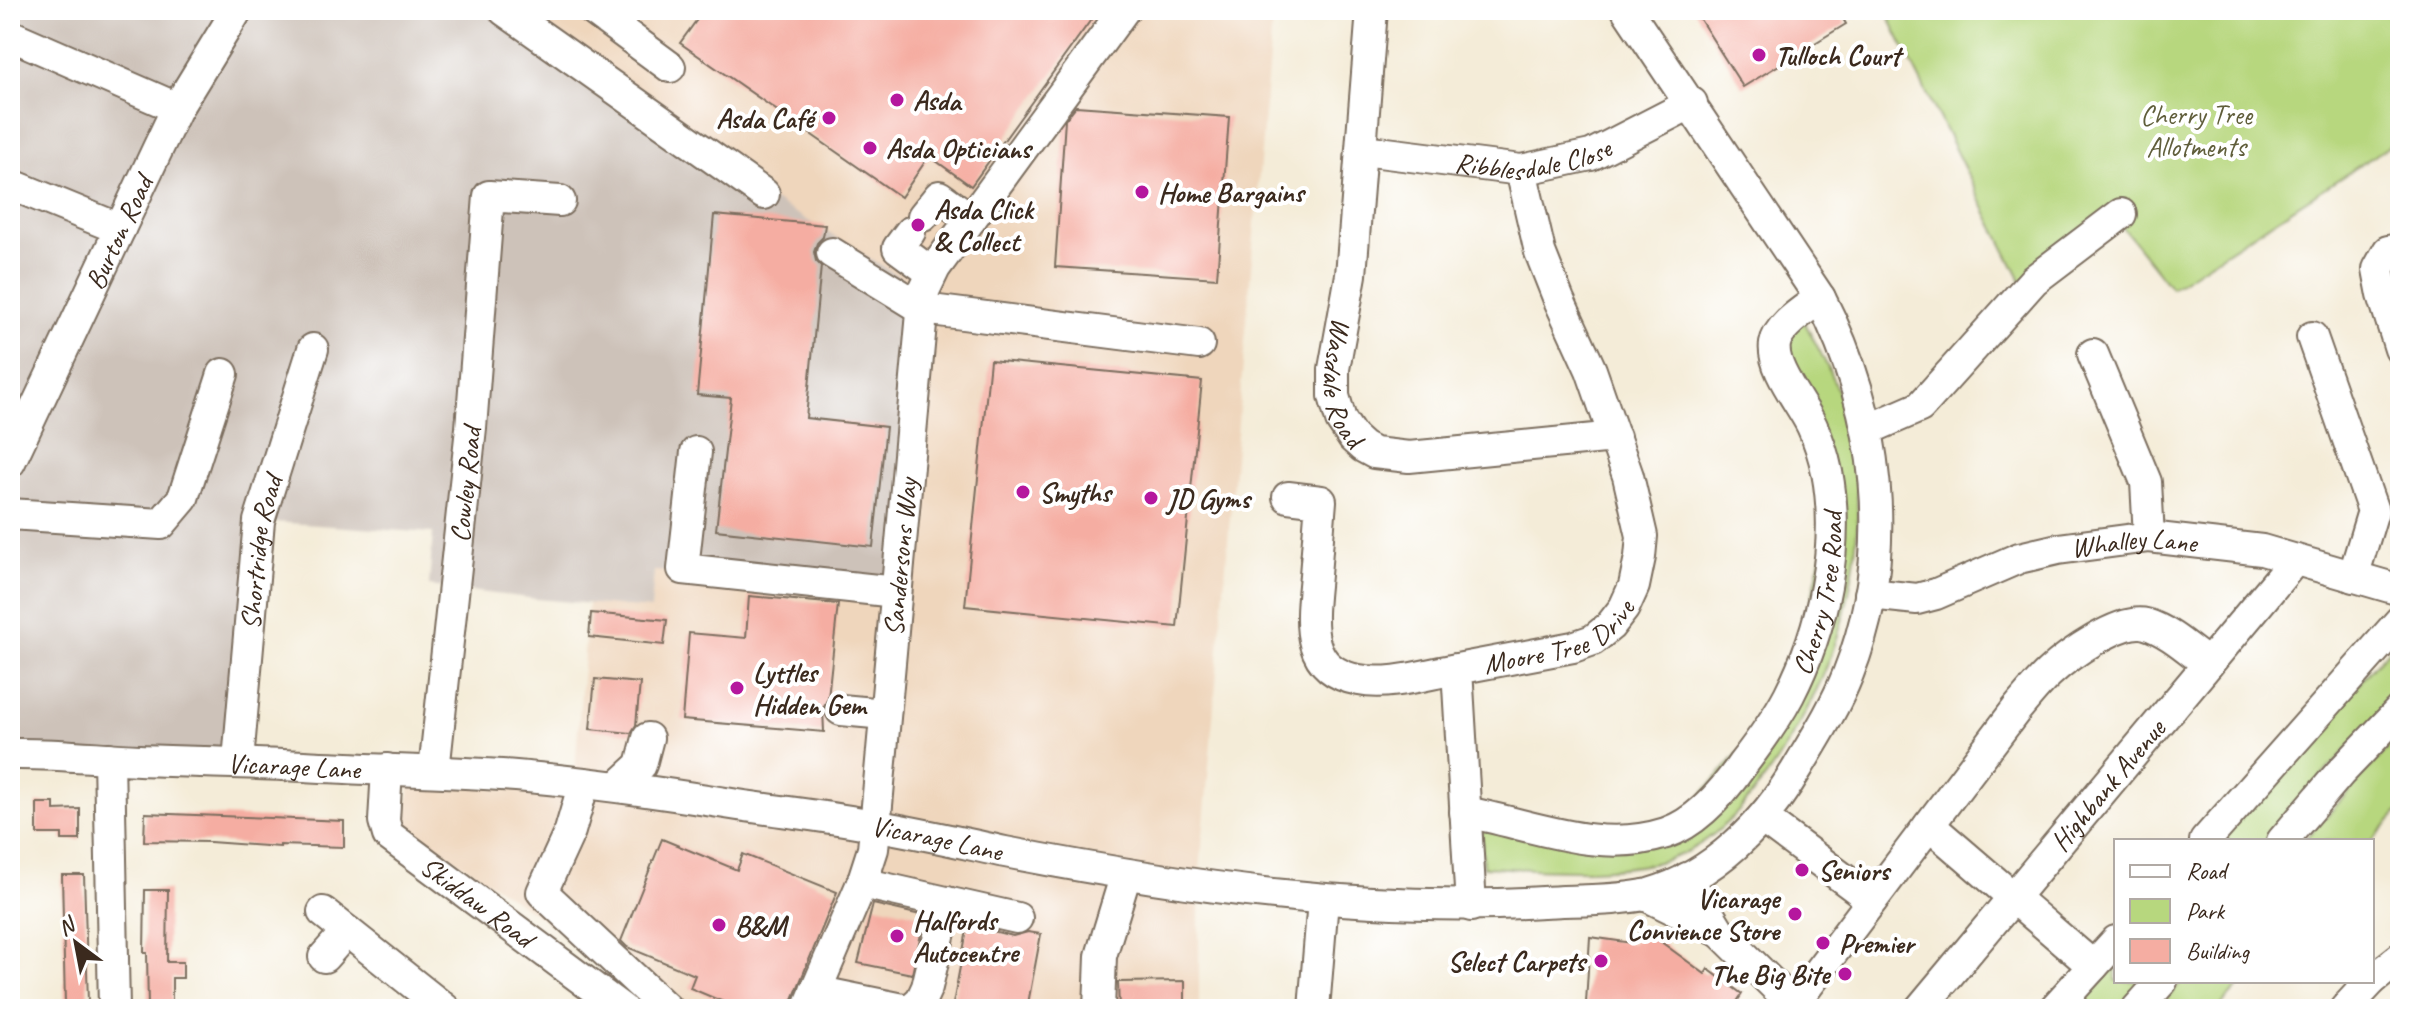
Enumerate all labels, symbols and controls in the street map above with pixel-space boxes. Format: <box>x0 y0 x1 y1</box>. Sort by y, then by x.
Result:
place label: Tulloch Court <box>1775 38 1905 73</box>
marker: Tulloch Court <box>1750 46 1768 64</box>
place label: Asda <box>913 83 963 118</box>
marker: Asda <box>888 91 906 109</box>
park label: Cherry Tree Allotments <box>2140 97 2254 164</box>
place label: Asda Café <box>716 101 818 136</box>
marker: Asda Café <box>820 109 838 127</box>
street label: Ribblesdale Close <box>1453 130 1619 188</box>
place label: Asda Opticians <box>886 131 1034 166</box>
marker: Asda Opticians <box>861 139 879 157</box>
street label: Burton Road <box>77 166 162 295</box>
place label: Home Bargains <box>1158 175 1307 210</box>
marker: Home Bargains <box>1133 183 1151 201</box>
place label: Asda Click & Collect <box>934 192 1035 259</box>
marker: Asda Click & Collect <box>909 216 927 234</box>
street label: Wasdale Road <box>1315 315 1372 459</box>
street label: Cowley Road <box>442 421 489 544</box>
street label: Shortridge Road <box>233 467 291 631</box>
street label: Sandersons Way <box>876 474 925 637</box>
place label: Smyths <box>1039 475 1114 511</box>
place label: JD Gyms <box>1165 481 1253 516</box>
marker: Smyths <box>1014 483 1032 501</box>
marker: JD Gyms <box>1142 489 1160 507</box>
street label: Cherry Tree Road <box>1784 507 1850 680</box>
street label: Whalley Lane <box>2069 520 2200 565</box>
street label: Moore Tree Drive <box>1481 594 1644 682</box>
place label: Lyttles Hidden Gem <box>753 655 869 722</box>
marker: Lyttles Hidden Gem <box>728 679 746 697</box>
street label: Highbank Avenue <box>2042 711 2174 858</box>
street label: Vicarage Lane <box>227 746 363 787</box>
street label: Vicarage Lane <box>869 808 1007 869</box>
legend <box>2114 839 2374 983</box>
street label: Skiddaw Road <box>414 848 544 958</box>
place label: Seniors <box>1818 853 1892 888</box>
text: Road <box>2186 856 2230 886</box>
marker: Seniors <box>1793 861 1811 879</box>
place label: Vicarage Convience Store <box>1627 881 1782 948</box>
text: Park <box>2186 896 2226 926</box>
north arrow <box>36 903 116 983</box>
place label: Halfords Autocentre <box>913 903 1020 970</box>
marker: Vicarage Convience Store <box>1786 905 1804 923</box>
place label: B&M <box>735 908 789 943</box>
text: N <box>53 910 82 942</box>
marker: B&M <box>710 916 728 934</box>
place label: Premier <box>1839 926 1917 961</box>
marker: Halfords Autocentre <box>888 927 906 945</box>
marker: Premier <box>1814 934 1832 952</box>
text: Building <box>2186 936 2251 966</box>
place label: Select Carpets <box>1447 944 1588 979</box>
marker: Select Carpets <box>1592 952 1610 970</box>
place label: The Big Bite <box>1711 957 1832 992</box>
marker: The Big Bite <box>1836 965 1854 983</box>

